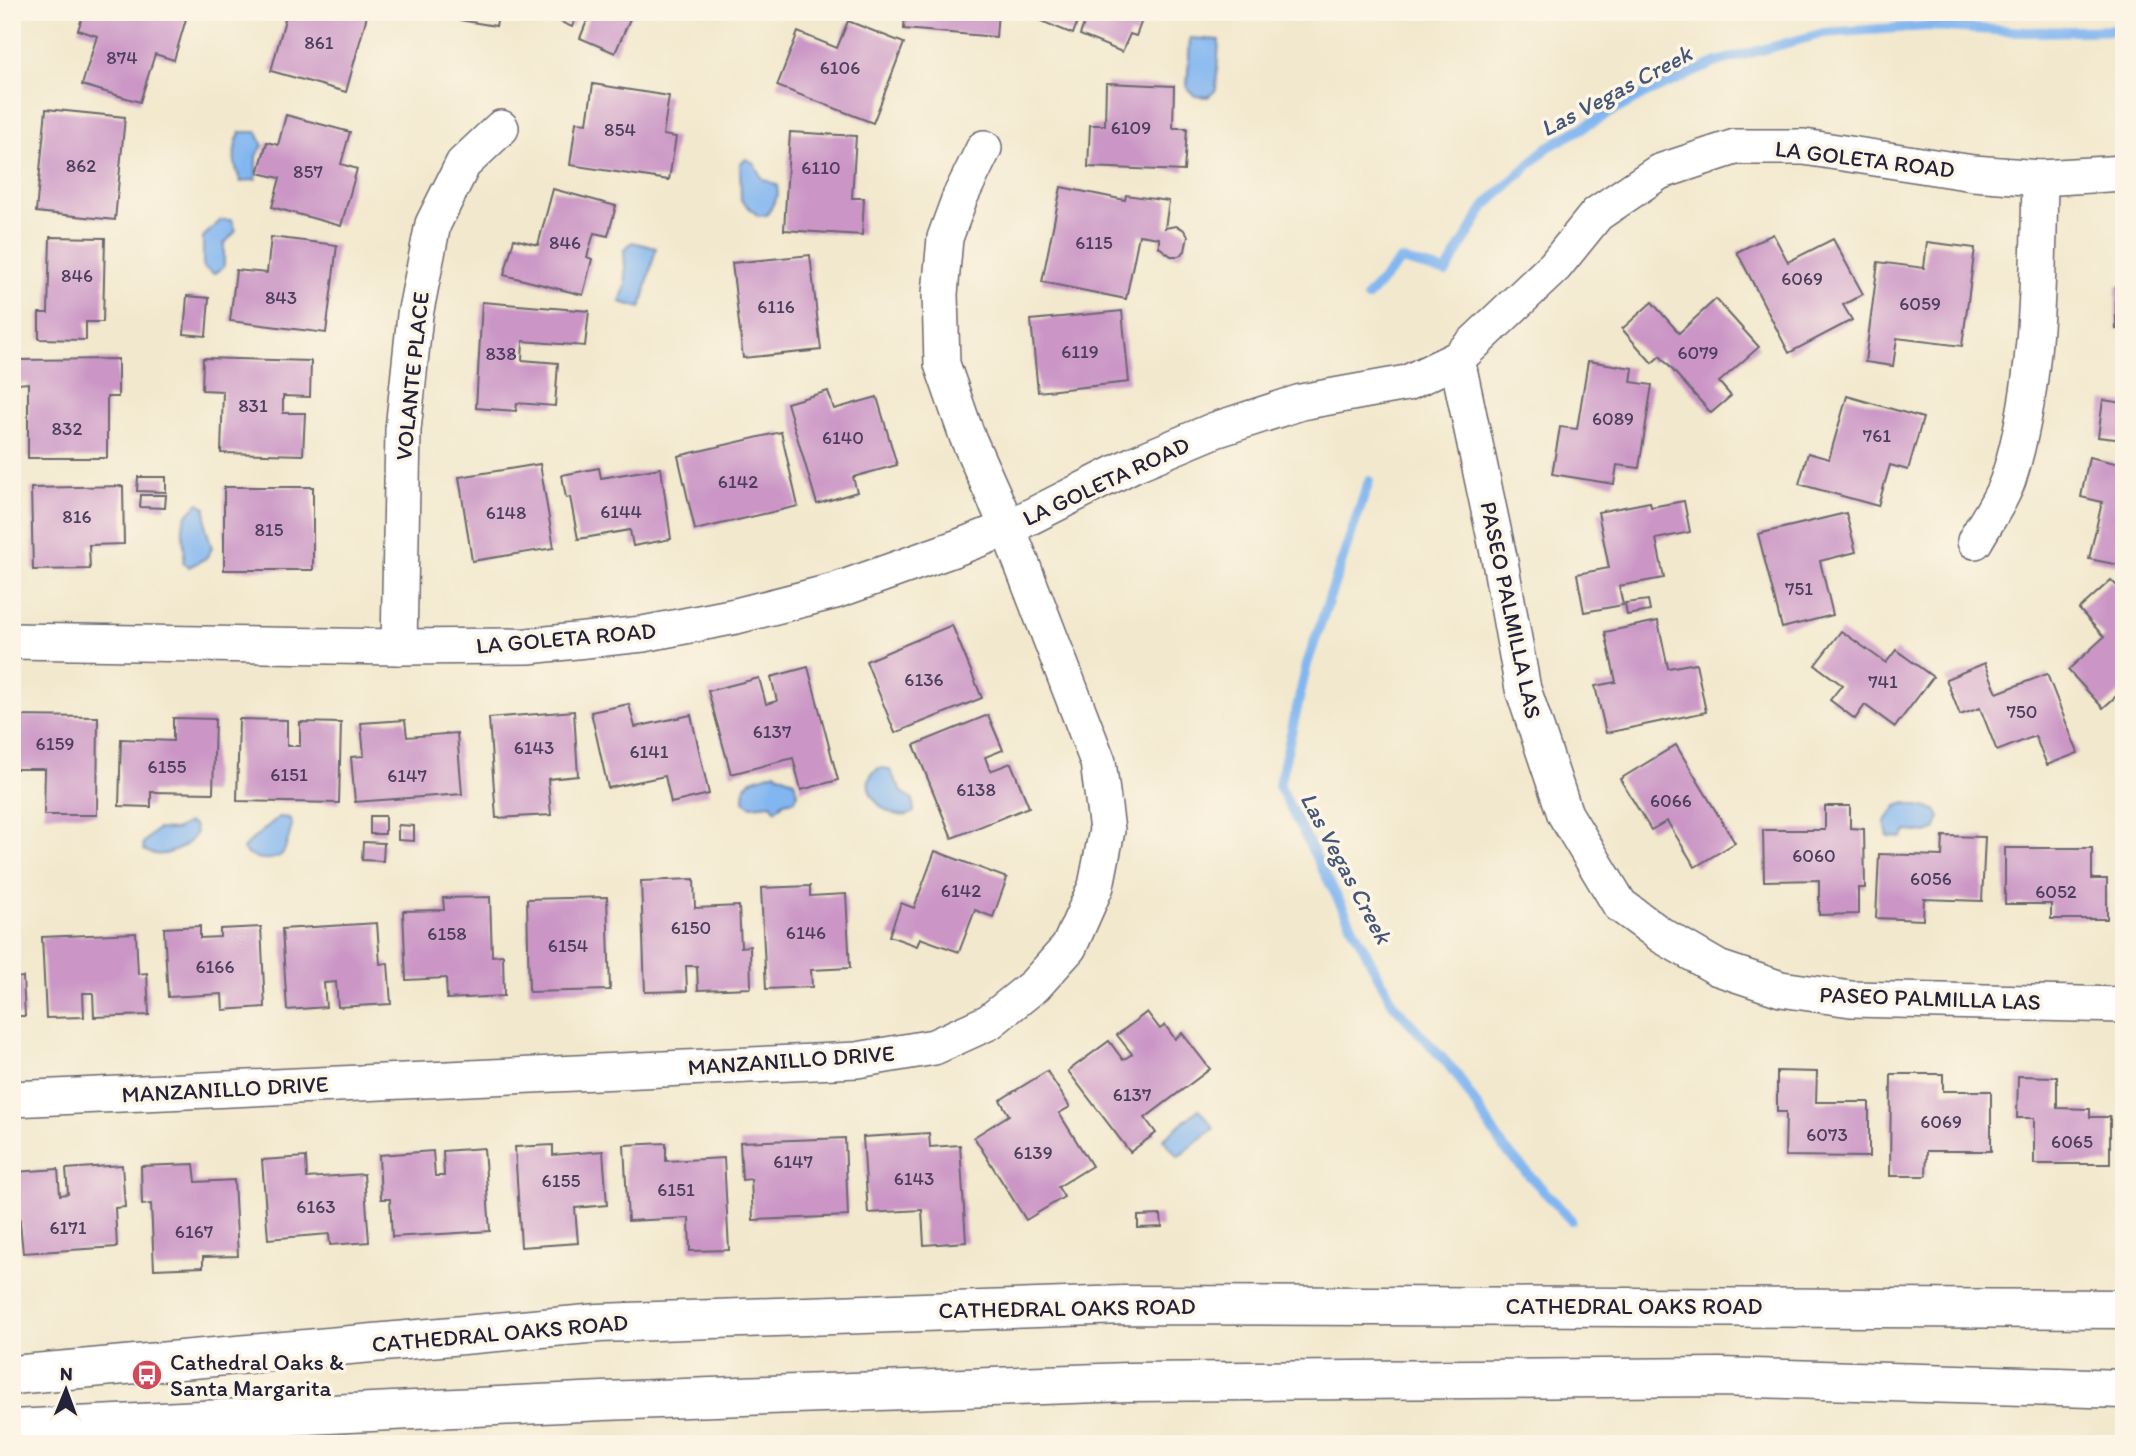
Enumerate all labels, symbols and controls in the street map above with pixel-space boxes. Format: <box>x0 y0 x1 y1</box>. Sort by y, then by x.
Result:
house number: 861 <box>304 31 334 54</box>
water label: Las Vegas Creek <box>1535 38 1698 143</box>
house number: 874 <box>106 46 138 69</box>
house number: 6106 <box>820 56 860 79</box>
house number: 6109 <box>1111 116 1151 139</box>
house number: 854 <box>604 118 636 141</box>
street label: LA GOLETA ROAD <box>1774 134 1956 184</box>
house number: 862 <box>66 154 96 177</box>
house number: 6110 <box>801 156 841 179</box>
house number: 857 <box>293 160 323 183</box>
house number: 846 <box>549 231 581 254</box>
house number: 6115 <box>1075 231 1113 254</box>
house number: 846 <box>61 264 93 287</box>
house number: 6069 <box>1781 267 1823 290</box>
house number: 843 <box>265 286 297 309</box>
street label: VOLANTE PLACE <box>389 290 435 462</box>
house number: 6059 <box>1899 292 1941 315</box>
house number: 6116 <box>757 295 795 318</box>
house number: 6119 <box>1061 340 1099 363</box>
house number: 6079 <box>1677 341 1719 364</box>
house number: 838 <box>485 342 517 365</box>
house number: 831 <box>238 394 268 417</box>
house number: 6089 <box>1592 407 1634 430</box>
house number: 832 <box>52 417 82 440</box>
house number: 761 <box>1863 424 1891 447</box>
house number: 6140 <box>822 426 864 449</box>
street label: LA GOLETA ROAD <box>1018 430 1194 532</box>
house number: 6142 <box>718 470 758 493</box>
street label: PASEO PALMILLA LAS <box>1474 499 1548 721</box>
house number: 6144 <box>600 500 642 523</box>
house number: 6148 <box>486 501 526 524</box>
house number: 816 <box>62 505 92 528</box>
house number: 815 <box>254 518 284 541</box>
house number: 751 <box>1785 577 1813 600</box>
street label: LA GOLETA ROAD <box>475 616 657 660</box>
house number: 6136 <box>904 668 944 691</box>
house number: 741 <box>1868 670 1898 693</box>
house number: 750 <box>2006 700 2038 723</box>
house number: 6137 <box>753 720 791 743</box>
house number: 6159 <box>36 732 74 755</box>
house number: 6143 <box>514 736 554 759</box>
house number: 6141 <box>629 740 669 763</box>
house number: 6155 <box>148 755 186 778</box>
house number: 6151 <box>270 763 308 786</box>
house number: 6147 <box>387 764 427 787</box>
house number: 6138 <box>956 778 996 801</box>
water label: Las Vegas Creek <box>1294 787 1399 950</box>
house number: 6066 <box>1650 789 1692 812</box>
house number: 6060 <box>1792 844 1836 867</box>
house number: 6056 <box>1910 867 1952 890</box>
house number: 6142 <box>941 879 981 902</box>
house number: 6052 <box>2035 880 2077 903</box>
house number: 6150 <box>671 916 711 939</box>
house number: 6146 <box>786 921 826 944</box>
house number: 6158 <box>427 922 467 945</box>
house number: 6154 <box>548 934 588 957</box>
house number: 6166 <box>196 955 234 978</box>
street label: PASEO PALMILLA LAS <box>1819 980 2041 1016</box>
street label: MANZANILLO DRIVE <box>687 1039 896 1081</box>
street label: MANZANILLO DRIVE <box>121 1070 329 1108</box>
house number: 6137 <box>1113 1083 1151 1106</box>
house number: 6069 <box>1920 1110 1962 1133</box>
house number: 6073 <box>1806 1123 1848 1146</box>
house number: 6065 <box>2051 1130 2093 1153</box>
house number: 6139 <box>1013 1141 1053 1164</box>
house number: 6147 <box>773 1150 813 1173</box>
house number: 6143 <box>894 1167 934 1190</box>
house number: 6155 <box>542 1169 580 1192</box>
house number: 6151 <box>657 1178 695 1201</box>
house number: 6163 <box>296 1195 336 1218</box>
house number: 6171 <box>49 1216 87 1239</box>
house number: 6167 <box>175 1220 213 1243</box>
street label: CATHEDRAL OAKS ROAD <box>938 1292 1196 1324</box>
street label: CATHEDRAL OAKS ROAD <box>1505 1292 1763 1320</box>
street label: CATHEDRAL OAKS ROAD <box>371 1308 629 1358</box>
place label: Cathedral Oaks & Santa Margarita <box>170 1348 344 1402</box>
north arrow <box>32 1354 102 1424</box>
bus stop icon: Cathedral Oaks & Santa Margarita <box>130 1358 164 1392</box>
text: N <box>60 1362 73 1385</box>

